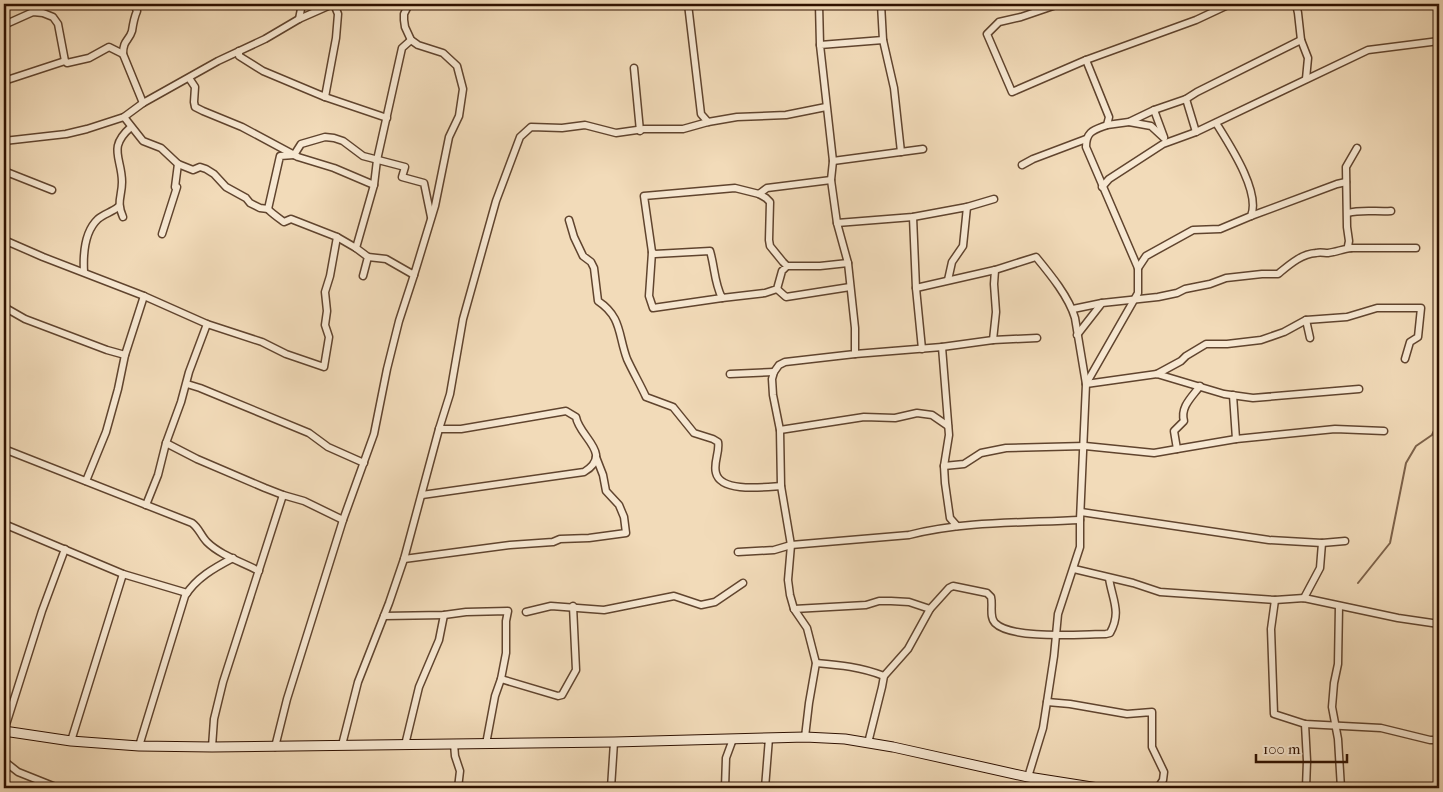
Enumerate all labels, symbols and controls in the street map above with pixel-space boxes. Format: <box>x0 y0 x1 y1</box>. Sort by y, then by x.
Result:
scale bar <box>1256 732 1347 764</box>
text: 100 m <box>1263 740 1301 758</box>

